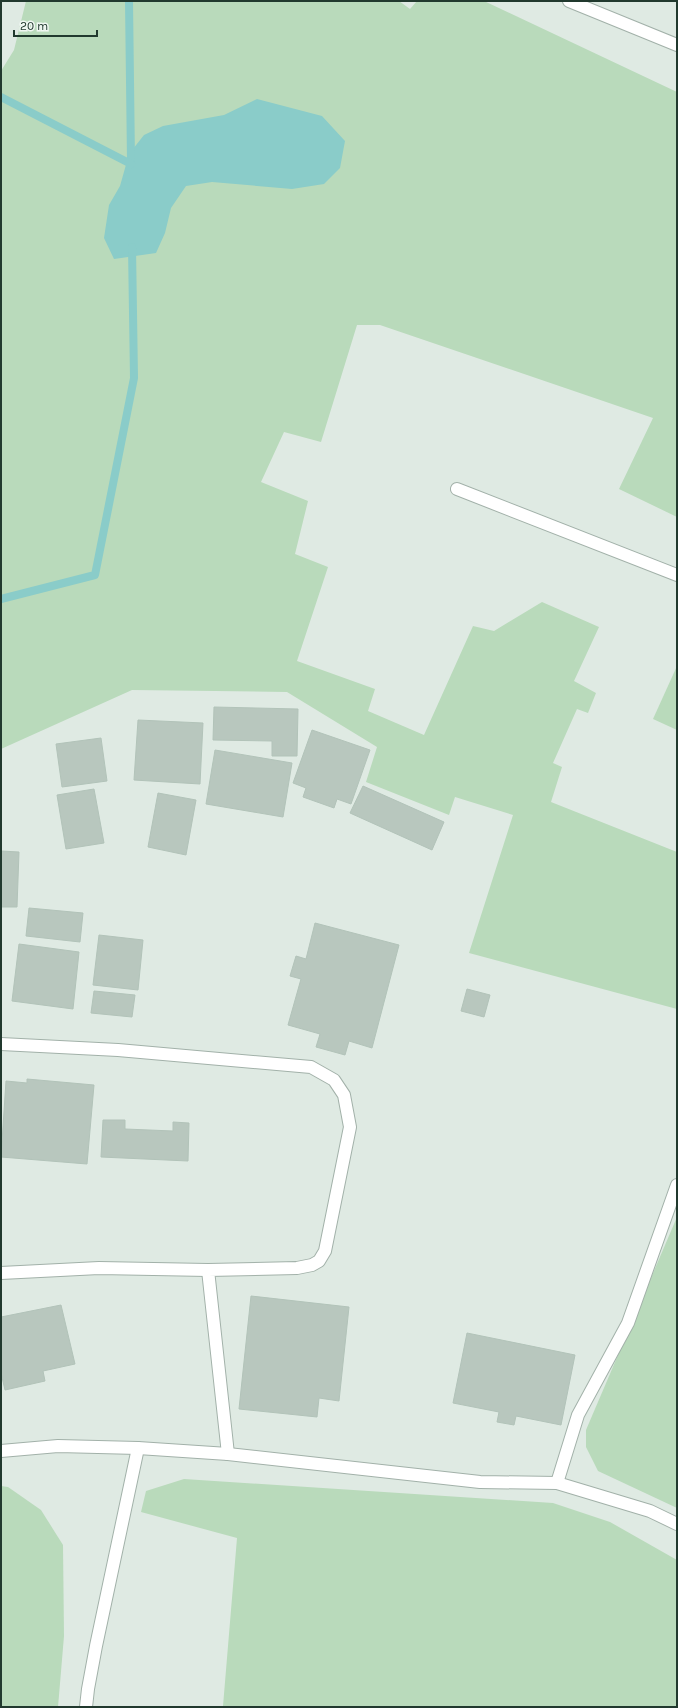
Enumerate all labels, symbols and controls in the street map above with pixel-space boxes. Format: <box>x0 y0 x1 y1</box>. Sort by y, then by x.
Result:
scale bar <box>14 12 97 38</box>
text: 20 m <box>20 19 48 33</box>

